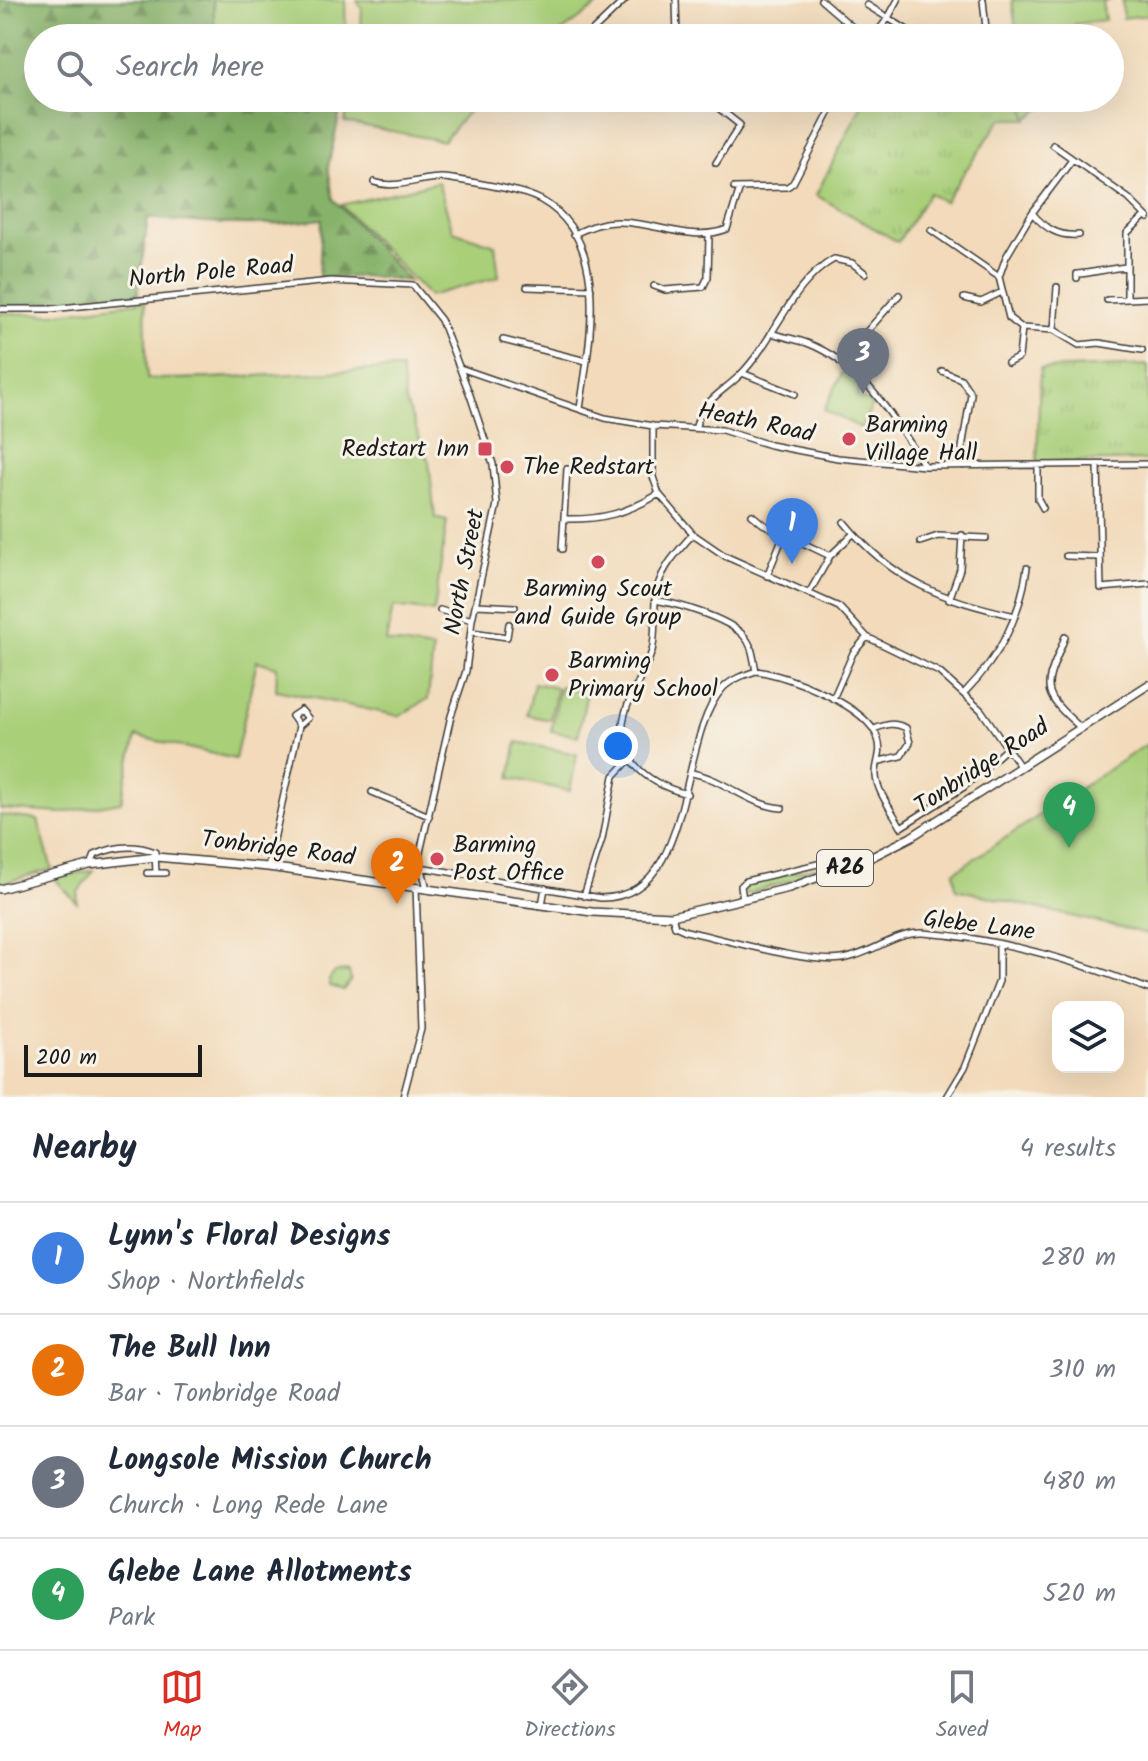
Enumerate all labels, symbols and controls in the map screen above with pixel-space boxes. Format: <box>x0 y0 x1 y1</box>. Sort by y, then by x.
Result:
search box <box>24 24 1124 112</box>
text: Search here <box>116 44 264 92</box>
icon: search <box>52 46 96 90</box>
street label: North Pole Road <box>127 246 296 300</box>
pin: 3 <box>837 328 889 394</box>
street label: Heath Road <box>694 392 819 455</box>
place label: Barming Village Hall <box>865 406 978 473</box>
place label: Redstart Inn <box>342 430 469 469</box>
marker: Barming Village Hall <box>840 430 858 448</box>
marker: Redstart Inn <box>476 440 494 458</box>
place label: The Redstart <box>523 448 655 487</box>
marker: The Redstart <box>498 458 516 476</box>
pin: 1 <box>766 498 818 564</box>
street label: North Street <box>434 505 496 638</box>
marker: Barming Scout and Guide Group <box>589 553 607 571</box>
place label: Barming Scout and Guide Group <box>515 570 682 637</box>
place label: Barming Primary School <box>568 642 718 709</box>
marker: Barming Primary School <box>543 666 561 684</box>
street label: Tonbridge Road <box>907 708 1058 825</box>
your location <box>598 726 638 766</box>
pin: 4 <box>1043 782 1095 848</box>
street label: Tonbridge Road <box>199 820 358 878</box>
place label: Barming Post Office <box>453 826 564 893</box>
pin: 2 <box>371 838 423 904</box>
marker: Barming Post Office <box>428 850 446 868</box>
road number: A26 <box>817 850 873 886</box>
street label: Glebe Lane <box>921 900 1037 952</box>
map controls <box>1052 1001 1124 1073</box>
button: layers <box>1052 1001 1124 1073</box>
scale bar <box>24 1041 202 1077</box>
text: 200 m <box>36 1041 97 1076</box>
text: Nearby <box>32 1122 137 1176</box>
text: 4 results <box>1020 1128 1116 1170</box>
text: Lynn's Floral Designs <box>108 1213 390 1261</box>
text: 1 <box>54 1237 62 1279</box>
text: 280 m <box>1041 1237 1116 1279</box>
text: Shop · Northfields <box>108 1261 305 1303</box>
text: The Bull Inn <box>108 1325 271 1373</box>
text: 2 <box>50 1349 66 1391</box>
text: 310 m <box>1049 1349 1116 1391</box>
text: Bar · Tonbridge Road <box>108 1373 340 1415</box>
text: Longsole Mission Church <box>108 1437 432 1485</box>
text: 3 <box>51 1461 65 1503</box>
text: 480 m <box>1042 1461 1116 1503</box>
text: Church · Long Rede Lane <box>108 1485 388 1527</box>
text: Glebe Lane Allotments <box>108 1549 412 1597</box>
text: 4 <box>51 1573 65 1615</box>
text: 520 m <box>1043 1573 1116 1615</box>
text: Park <box>108 1597 155 1639</box>
tab: Map <box>160 1665 204 1748</box>
tab: Directions <box>524 1665 616 1748</box>
tab: Saved <box>936 1665 988 1748</box>

